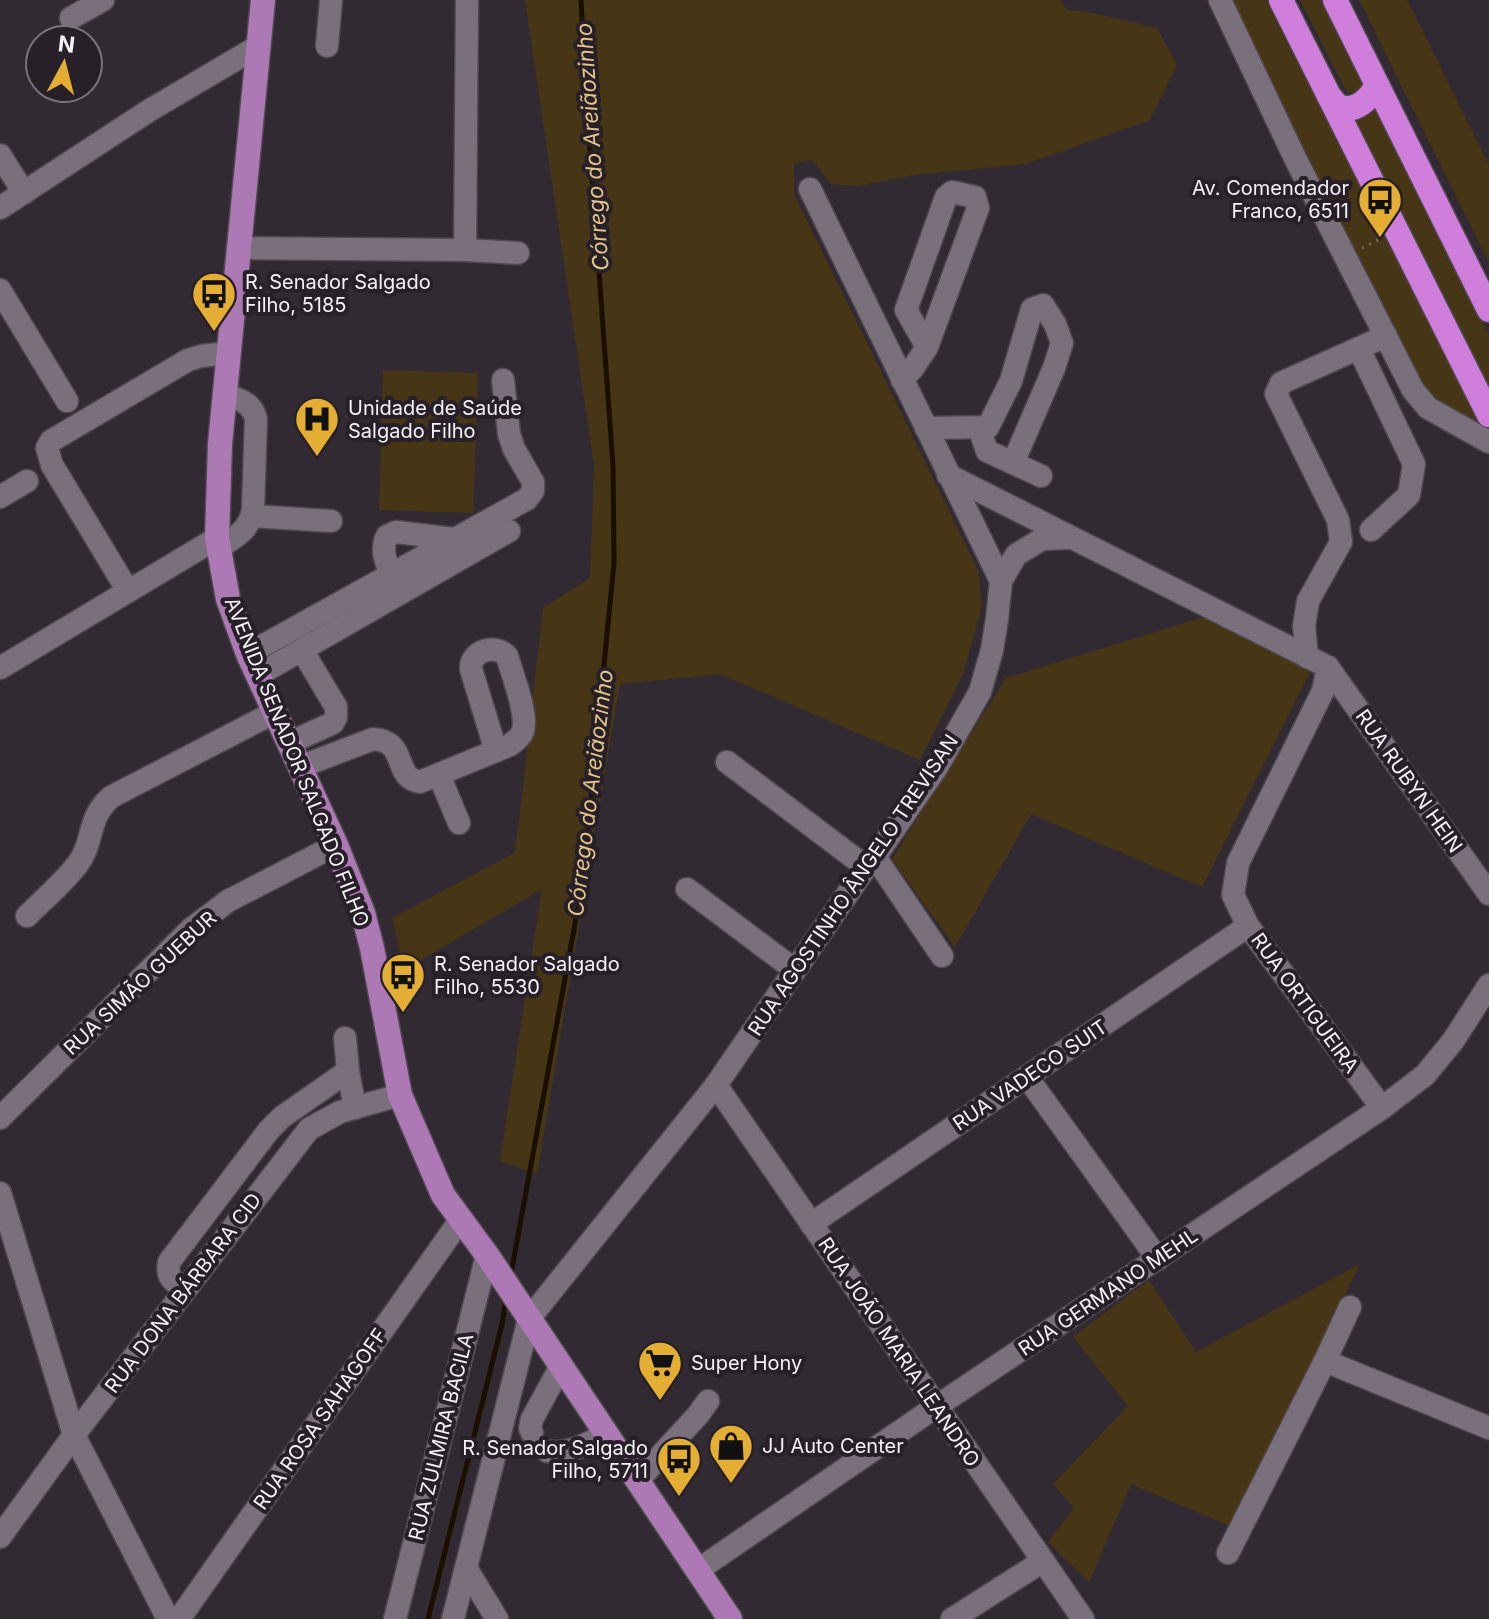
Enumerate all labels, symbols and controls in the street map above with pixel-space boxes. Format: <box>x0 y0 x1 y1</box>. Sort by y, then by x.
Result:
water label: Córrego do Areiãozinho <box>570 22 614 272</box>
north arrow <box>24 24 104 104</box>
text: N <box>57 30 76 58</box>
place label: Av. Comendador Franco, 6511 <box>1192 176 1349 223</box>
bus stop icon: Av. Comendador Franco, 6511 <box>1356 176 1404 239</box>
bus stop icon: R. Senador Salgado Filho, 5185 <box>190 270 238 333</box>
place label: R. Senador Salgado Filho, 5185 <box>245 270 431 317</box>
hospital icon: Unidade de Saúde Salgado Filho <box>293 395 341 458</box>
place label: Unidade de Saúde Salgado Filho <box>348 396 522 443</box>
street label: AVENIDA SENADOR SALGADO FILHO <box>220 594 374 930</box>
water label: Córrego do Areiãozinho <box>562 668 618 918</box>
street label: RUA RUBYN HEIN <box>1351 705 1467 857</box>
street label: RUA AGOSTINHO ÂNGELO TREVISAN <box>743 730 963 1040</box>
street label: RUA SIMÃO GUEBUR <box>58 905 221 1060</box>
street label: RUA ORTIGUEIRA <box>1246 928 1364 1078</box>
bus stop icon: R. Senador Salgado Filho, 5530 <box>379 951 427 1014</box>
place label: R. Senador Salgado Filho, 5530 <box>434 952 620 999</box>
street label: RUA VADECO SUIT <box>948 1014 1112 1136</box>
street label: RUA DONA BÁRBARA CID <box>99 1188 266 1398</box>
street label: RUA GERMANO MEHL <box>1014 1223 1202 1361</box>
street label: RUA JOÃO MARIA LEANDRO <box>813 1232 986 1471</box>
street label: RUA ROSA SAHAGOFF <box>248 1324 392 1514</box>
street label: RUA ZULMIRA BACILA <box>404 1331 478 1543</box>
supermarket icon: Super Hony <box>636 1339 684 1402</box>
place label: Super Hony <box>691 1351 802 1375</box>
shop icon: JJ Auto Center <box>707 1422 755 1485</box>
place label: JJ Auto Center <box>762 1434 904 1458</box>
bus stop icon: R. Senador Salgado Filho, 5711 <box>655 1435 703 1498</box>
place label: R. Senador Salgado Filho, 5711 <box>462 1436 648 1483</box>

